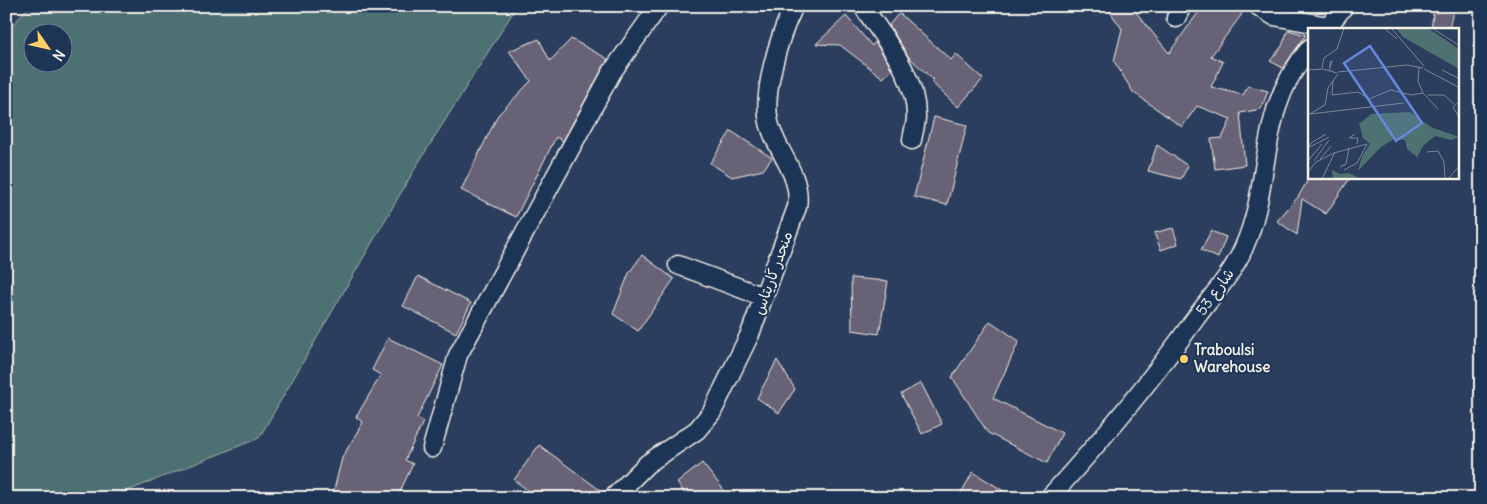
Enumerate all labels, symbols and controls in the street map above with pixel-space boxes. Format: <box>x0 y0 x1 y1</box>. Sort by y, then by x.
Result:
north arrow <box>22 22 72 72</box>
inset map <box>1308 28 1460 179</box>
text: N <box>49 46 69 64</box>
street label: منحدر كاريتاس <box>749 229 796 317</box>
street label: شارع 53 <box>1191 265 1239 319</box>
place label: Traboulsi Warehouse <box>1194 340 1270 376</box>
marker: Traboulsi Warehouse <box>1178 353 1190 365</box>

